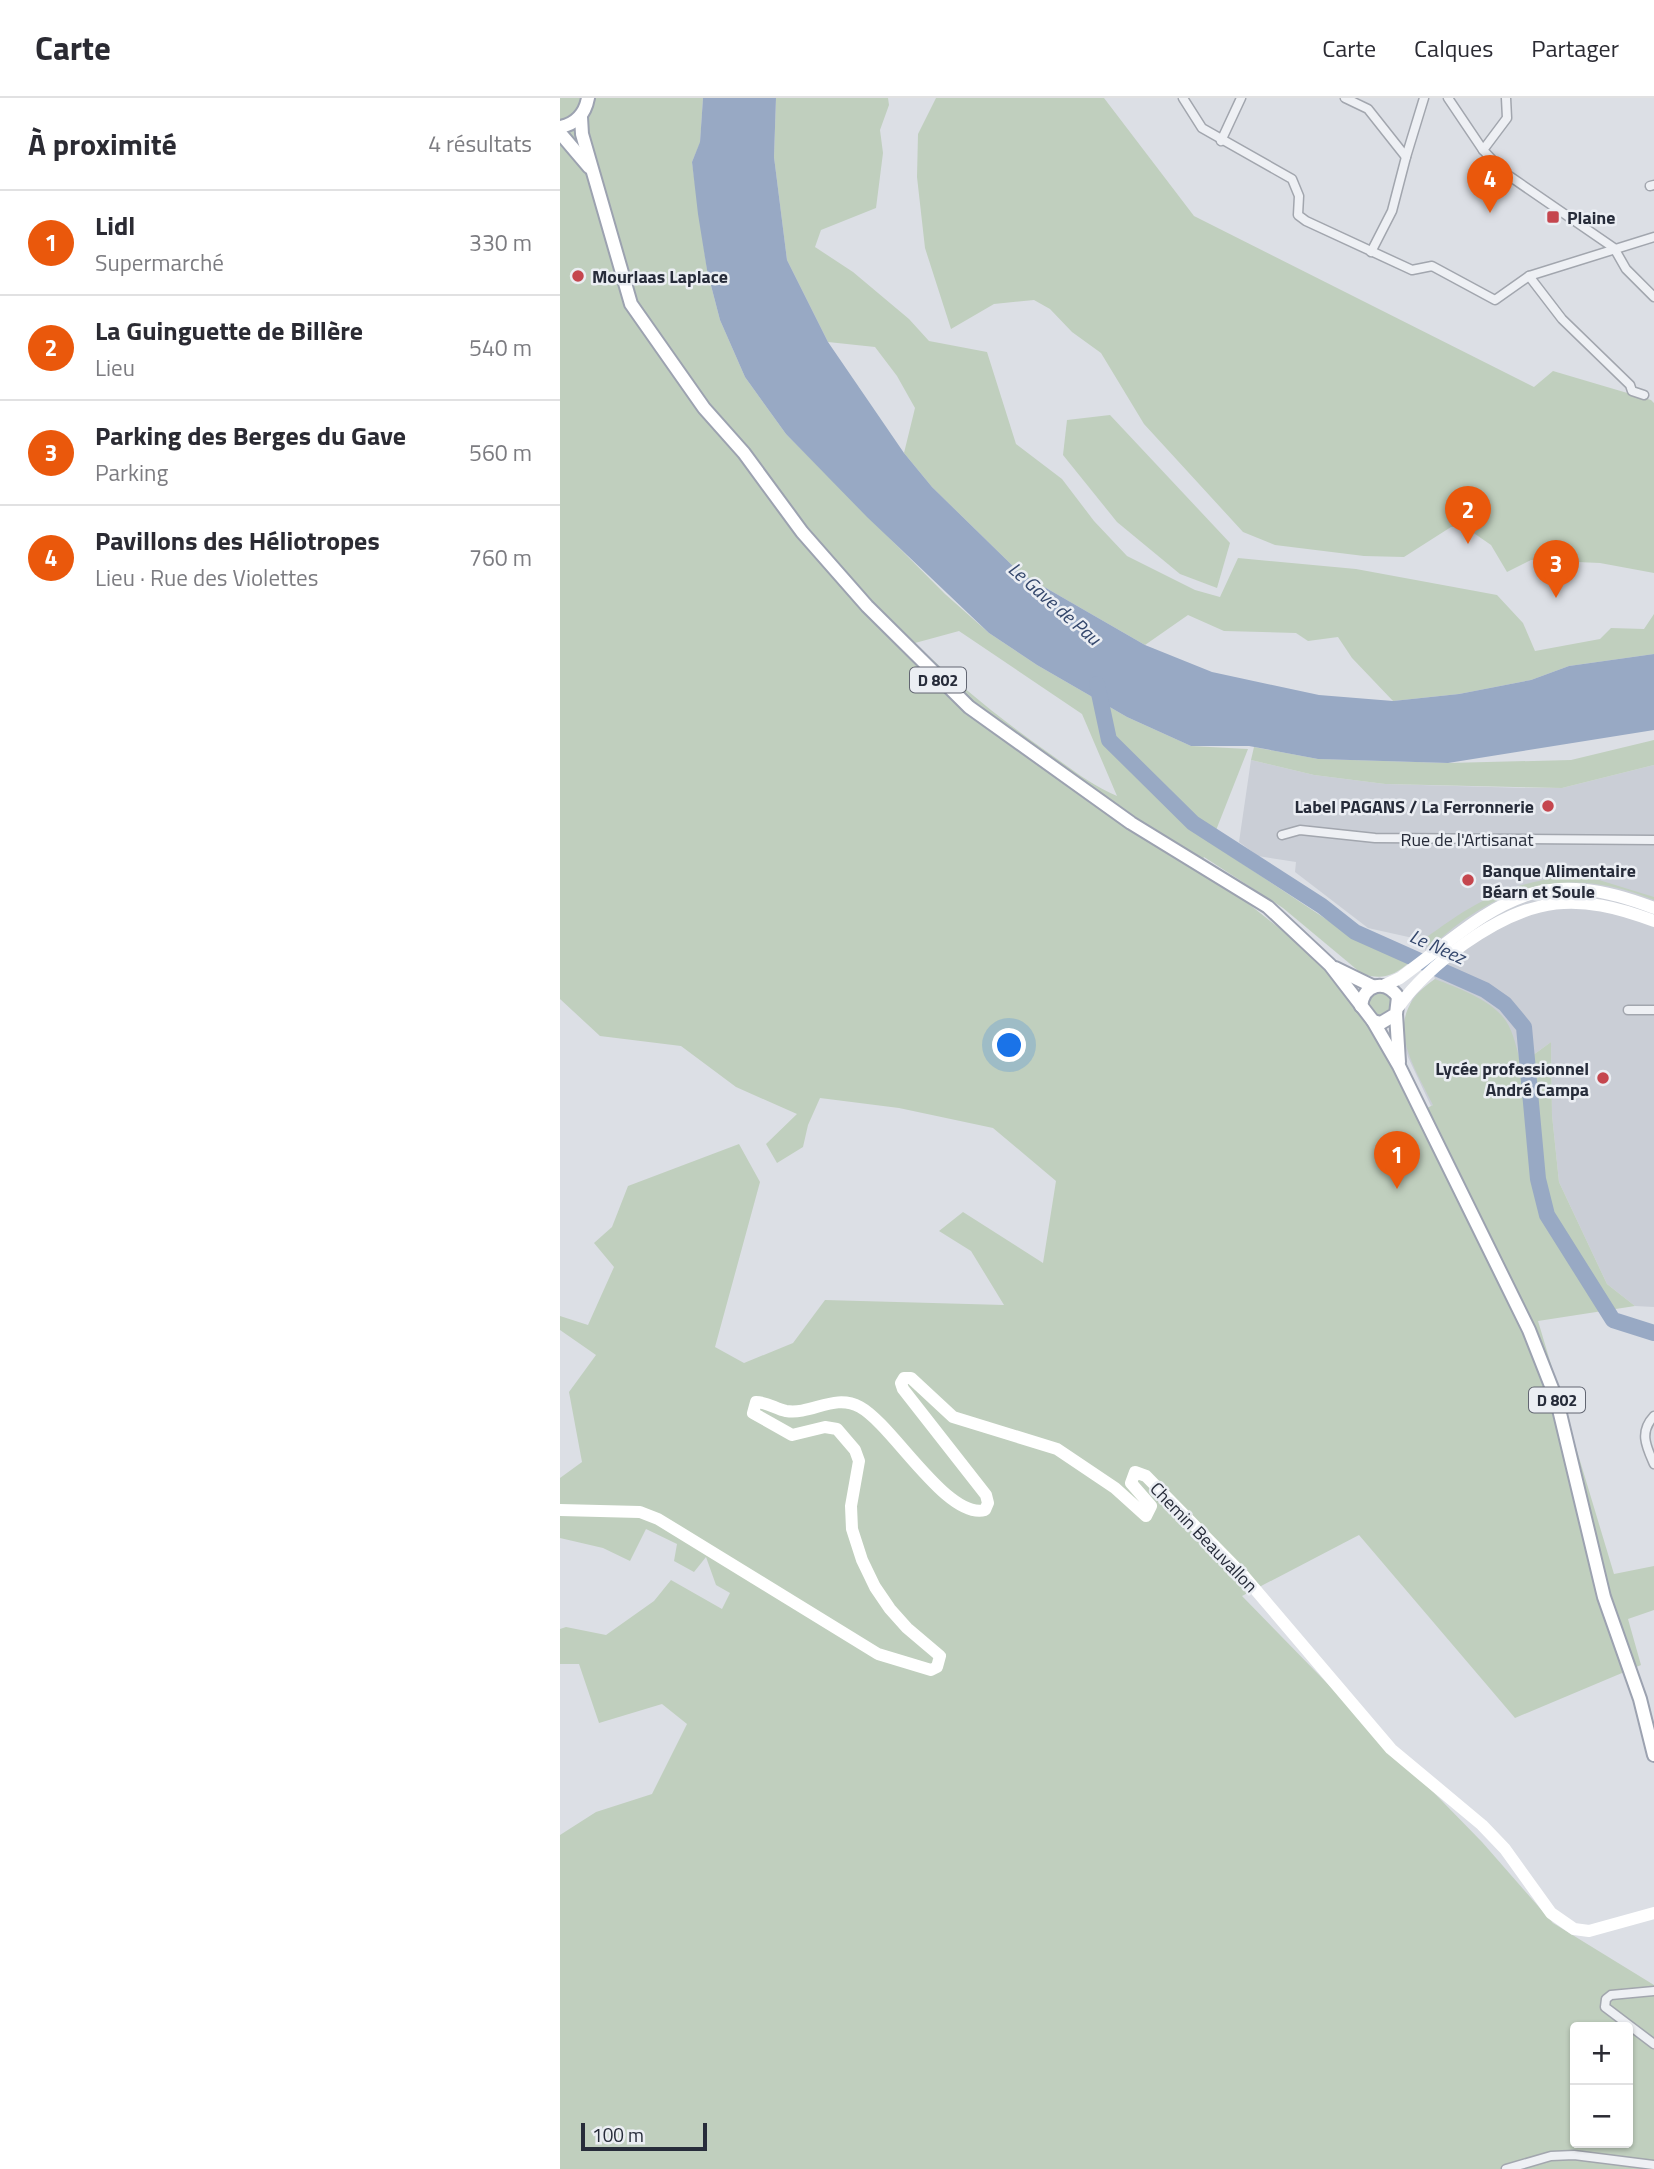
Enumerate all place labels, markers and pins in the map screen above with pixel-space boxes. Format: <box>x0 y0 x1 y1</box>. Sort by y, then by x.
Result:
pin: 4 <box>1467 155 1513 213</box>
place label: Plaine <box>1567 204 1615 231</box>
marker: Plaine <box>1545 209 1561 225</box>
place label: Mourlaas Laplace <box>592 263 728 290</box>
marker: Mourlaas Laplace <box>570 268 586 284</box>
pin: 2 <box>1445 486 1491 544</box>
pin: 3 <box>1533 540 1579 598</box>
place label: Label PAGANS / La Ferronnerie <box>1295 793 1534 820</box>
marker: Label PAGANS / La Ferronnerie <box>1540 798 1556 814</box>
place label: Banque Alimentaire Béarn et Soule <box>1482 857 1636 905</box>
marker: Banque Alimentaire Béarn et Soule <box>1460 872 1476 888</box>
place label: Lycée professionnel André Campa <box>1435 1055 1589 1103</box>
marker: Lycée professionnel André Campa <box>1595 1070 1611 1086</box>
pin: 1 <box>1374 1131 1420 1189</box>

